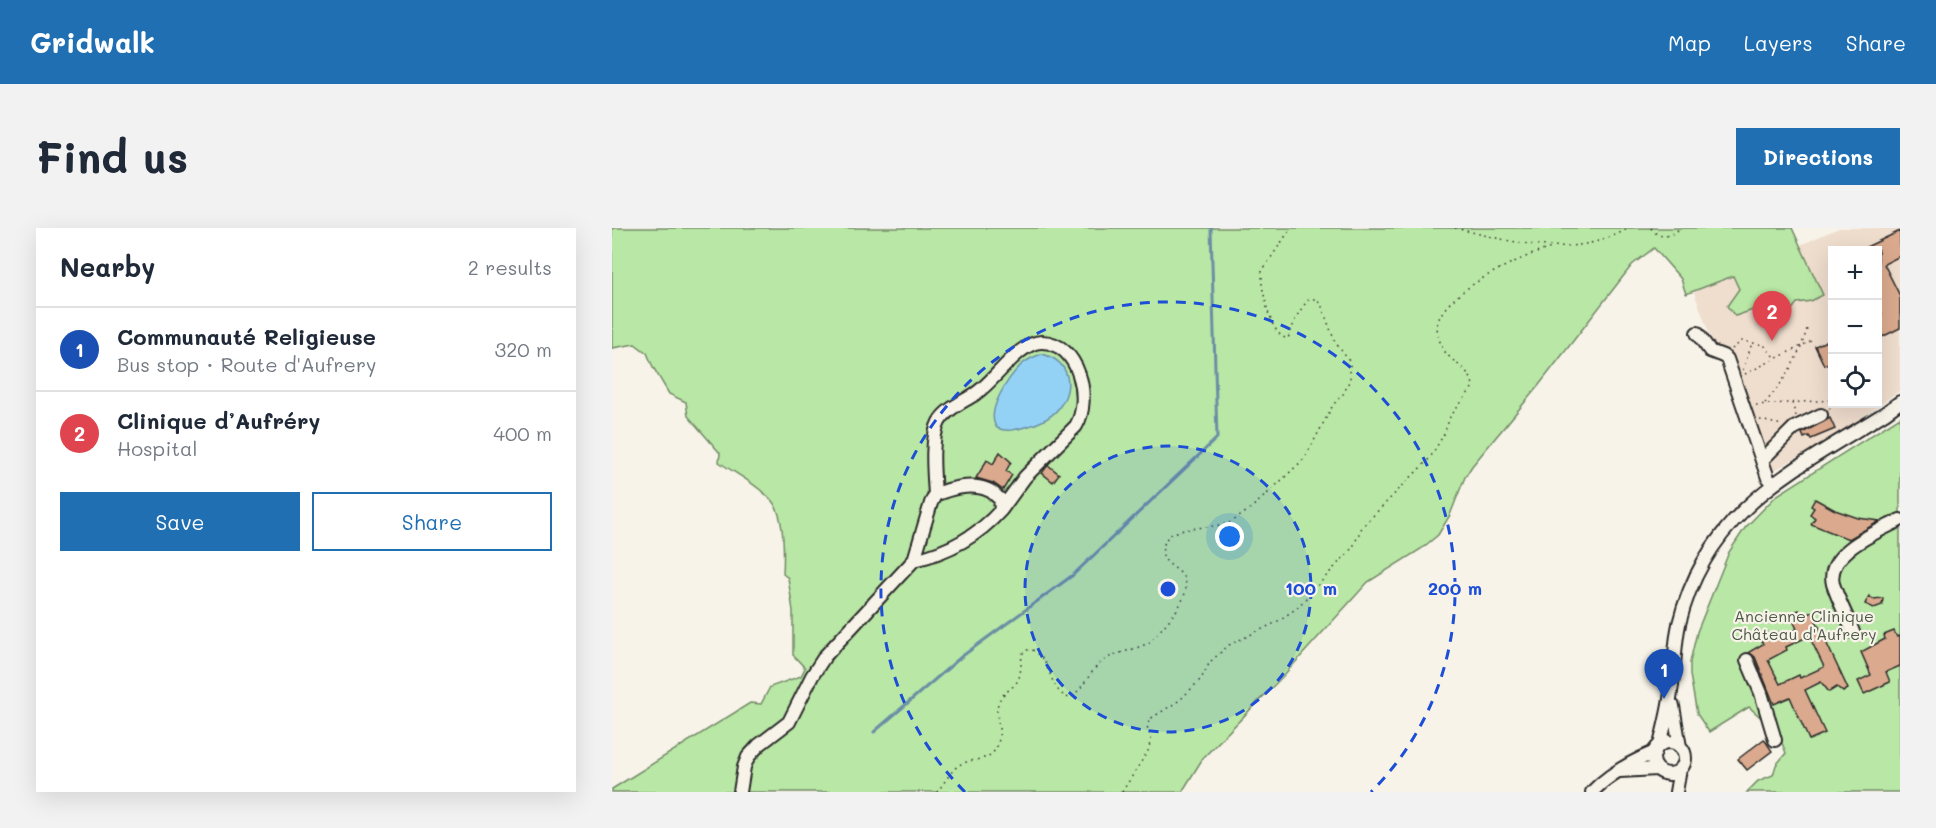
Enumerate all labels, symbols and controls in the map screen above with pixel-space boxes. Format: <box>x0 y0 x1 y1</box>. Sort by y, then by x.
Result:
text: Gridwalk <box>30 24 155 60</box>
text: Map <box>1668 29 1711 56</box>
text: Layers <box>1744 29 1813 56</box>
text: Share <box>1846 29 1906 56</box>
button: Directions <box>1736 128 1900 185</box>
text: Find us <box>36 129 188 184</box>
map controls <box>1828 246 1882 408</box>
button: + <box>1828 246 1882 300</box>
text: Nearby <box>60 250 155 284</box>
text: 2 results <box>468 254 552 280</box>
pin: 2 <box>1752 291 1792 341</box>
button: − <box>1828 300 1882 354</box>
text: Communauté Religieuse <box>117 322 376 351</box>
text: 1 <box>75 336 84 362</box>
text: 320 m <box>494 336 552 362</box>
text: Bus stop · Route d'Aufrery <box>117 351 376 377</box>
button: locate <box>1828 354 1882 408</box>
text: Clinique d’Aufréry <box>117 406 320 435</box>
text: 2 <box>74 420 85 446</box>
text: 400 m <box>493 420 552 446</box>
text: Hospital <box>117 435 198 461</box>
button: Save <box>60 492 300 551</box>
button: Share <box>312 492 552 551</box>
your location <box>1215 522 1244 551</box>
text: 100 m <box>1285 576 1337 600</box>
text: 200 m <box>1428 576 1482 600</box>
centre of rings <box>1158 579 1178 599</box>
park label: Ancienne Clinique Château d'Aufrery <box>1731 605 1877 644</box>
pin: 1 <box>1644 650 1684 699</box>

